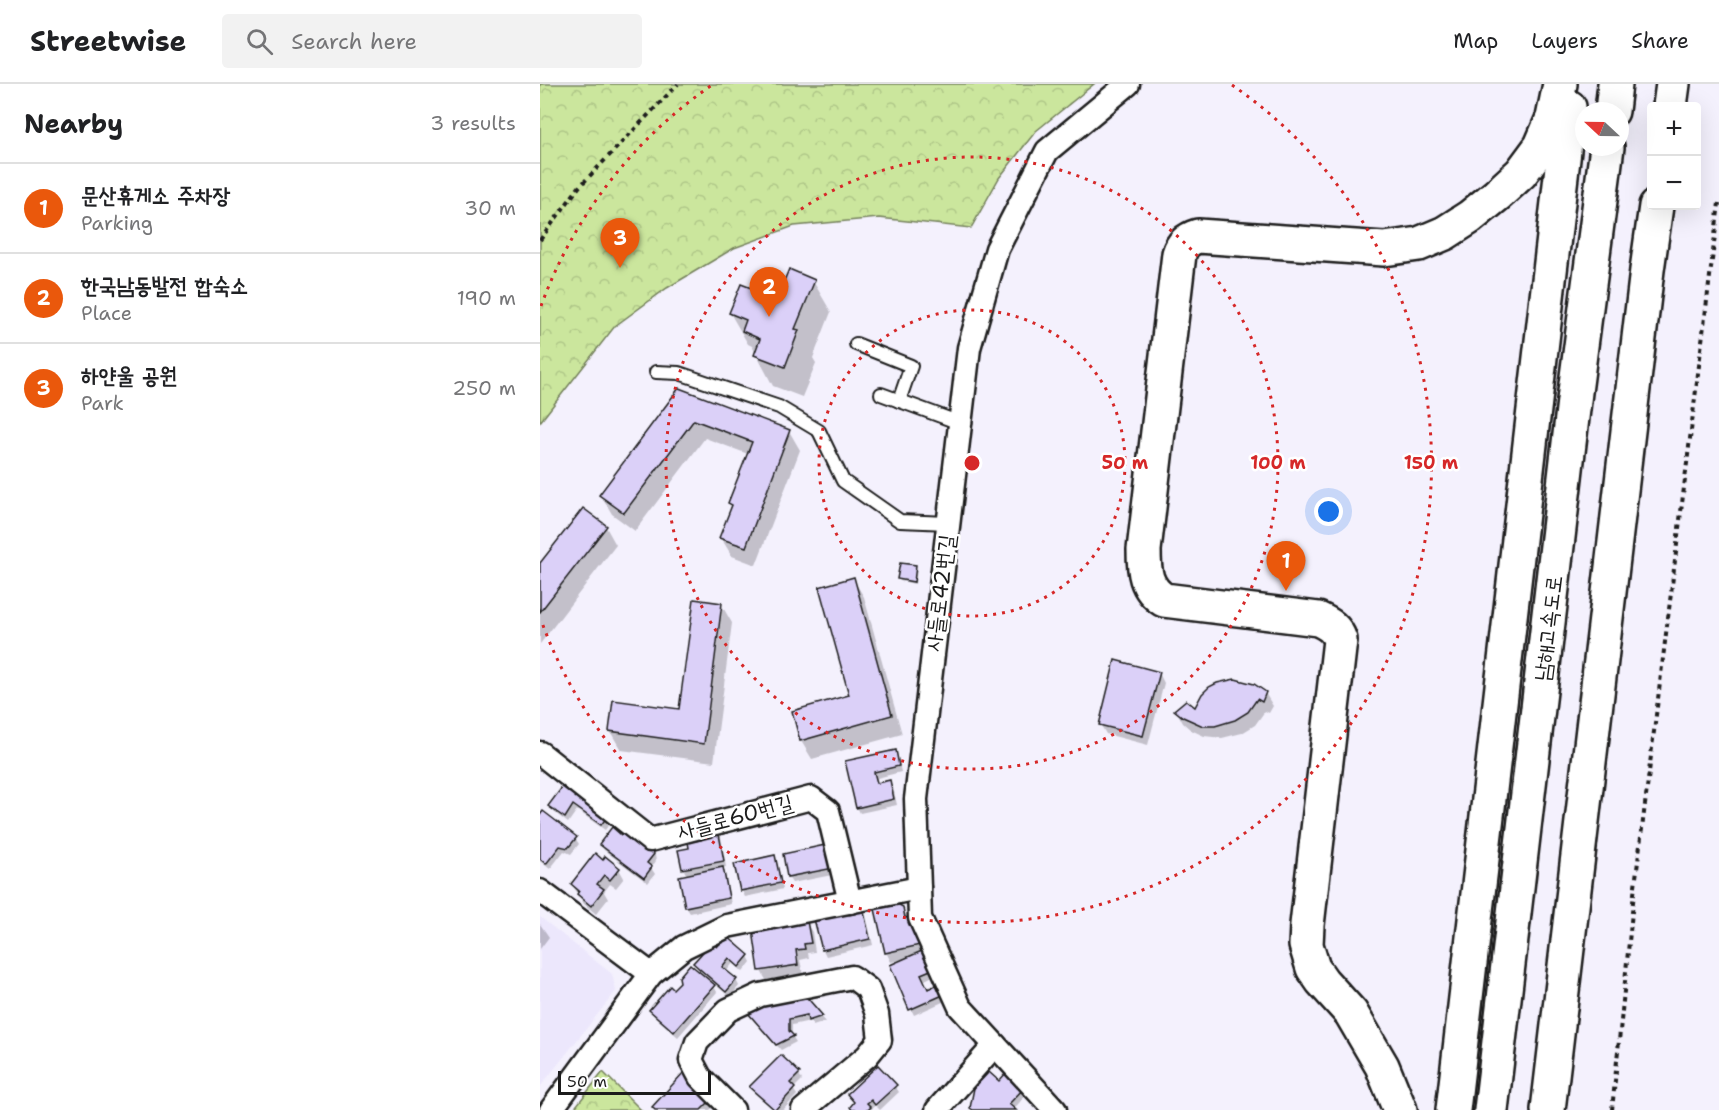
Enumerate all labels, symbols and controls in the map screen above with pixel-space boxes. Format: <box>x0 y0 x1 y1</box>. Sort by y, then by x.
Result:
search box <box>222 14 642 68</box>
text: Streetwise <box>30 22 186 60</box>
icon: search <box>243 25 276 58</box>
text: Search here <box>291 27 417 56</box>
text: Map <box>1453 27 1498 55</box>
text: Layers <box>1531 27 1598 55</box>
text: Share <box>1631 27 1689 55</box>
north arrow <box>1575 102 1629 156</box>
map controls <box>1647 102 1701 210</box>
button: + <box>1647 102 1701 156</box>
text: Nearby <box>24 106 123 141</box>
text: 3 results <box>430 110 516 136</box>
button: − <box>1647 156 1701 210</box>
text: 문산휴게소 주차장 <box>81 181 230 210</box>
text: 1 <box>39 195 48 221</box>
text: 30 m <box>464 195 516 221</box>
text: Parking <box>81 210 153 236</box>
pin: 3 <box>600 218 640 268</box>
pin: 2 <box>750 268 788 317</box>
text: 한국남동발전 합숙소 <box>81 271 248 300</box>
text: 2 <box>37 285 51 311</box>
text: 190 m <box>457 285 516 311</box>
text: Place <box>81 300 132 326</box>
text: 하얀울 공원 <box>81 361 177 390</box>
text: 3 <box>37 375 51 401</box>
text: 250 m <box>452 375 516 401</box>
text: Park <box>81 390 124 416</box>
text: 50 m <box>1102 451 1149 475</box>
text: 100 m <box>1250 451 1306 475</box>
text: 150 m <box>1404 451 1459 475</box>
centre of rings <box>962 453 982 473</box>
your location <box>1314 497 1343 526</box>
street label: 사들로42번길 <box>918 532 962 653</box>
pin: 1 <box>1266 542 1306 591</box>
street label: 남해고속도로 <box>1527 574 1569 682</box>
street label: 사들로60번길 <box>674 788 796 846</box>
scale bar <box>558 1068 711 1096</box>
text: 50 m <box>567 1071 607 1092</box>

